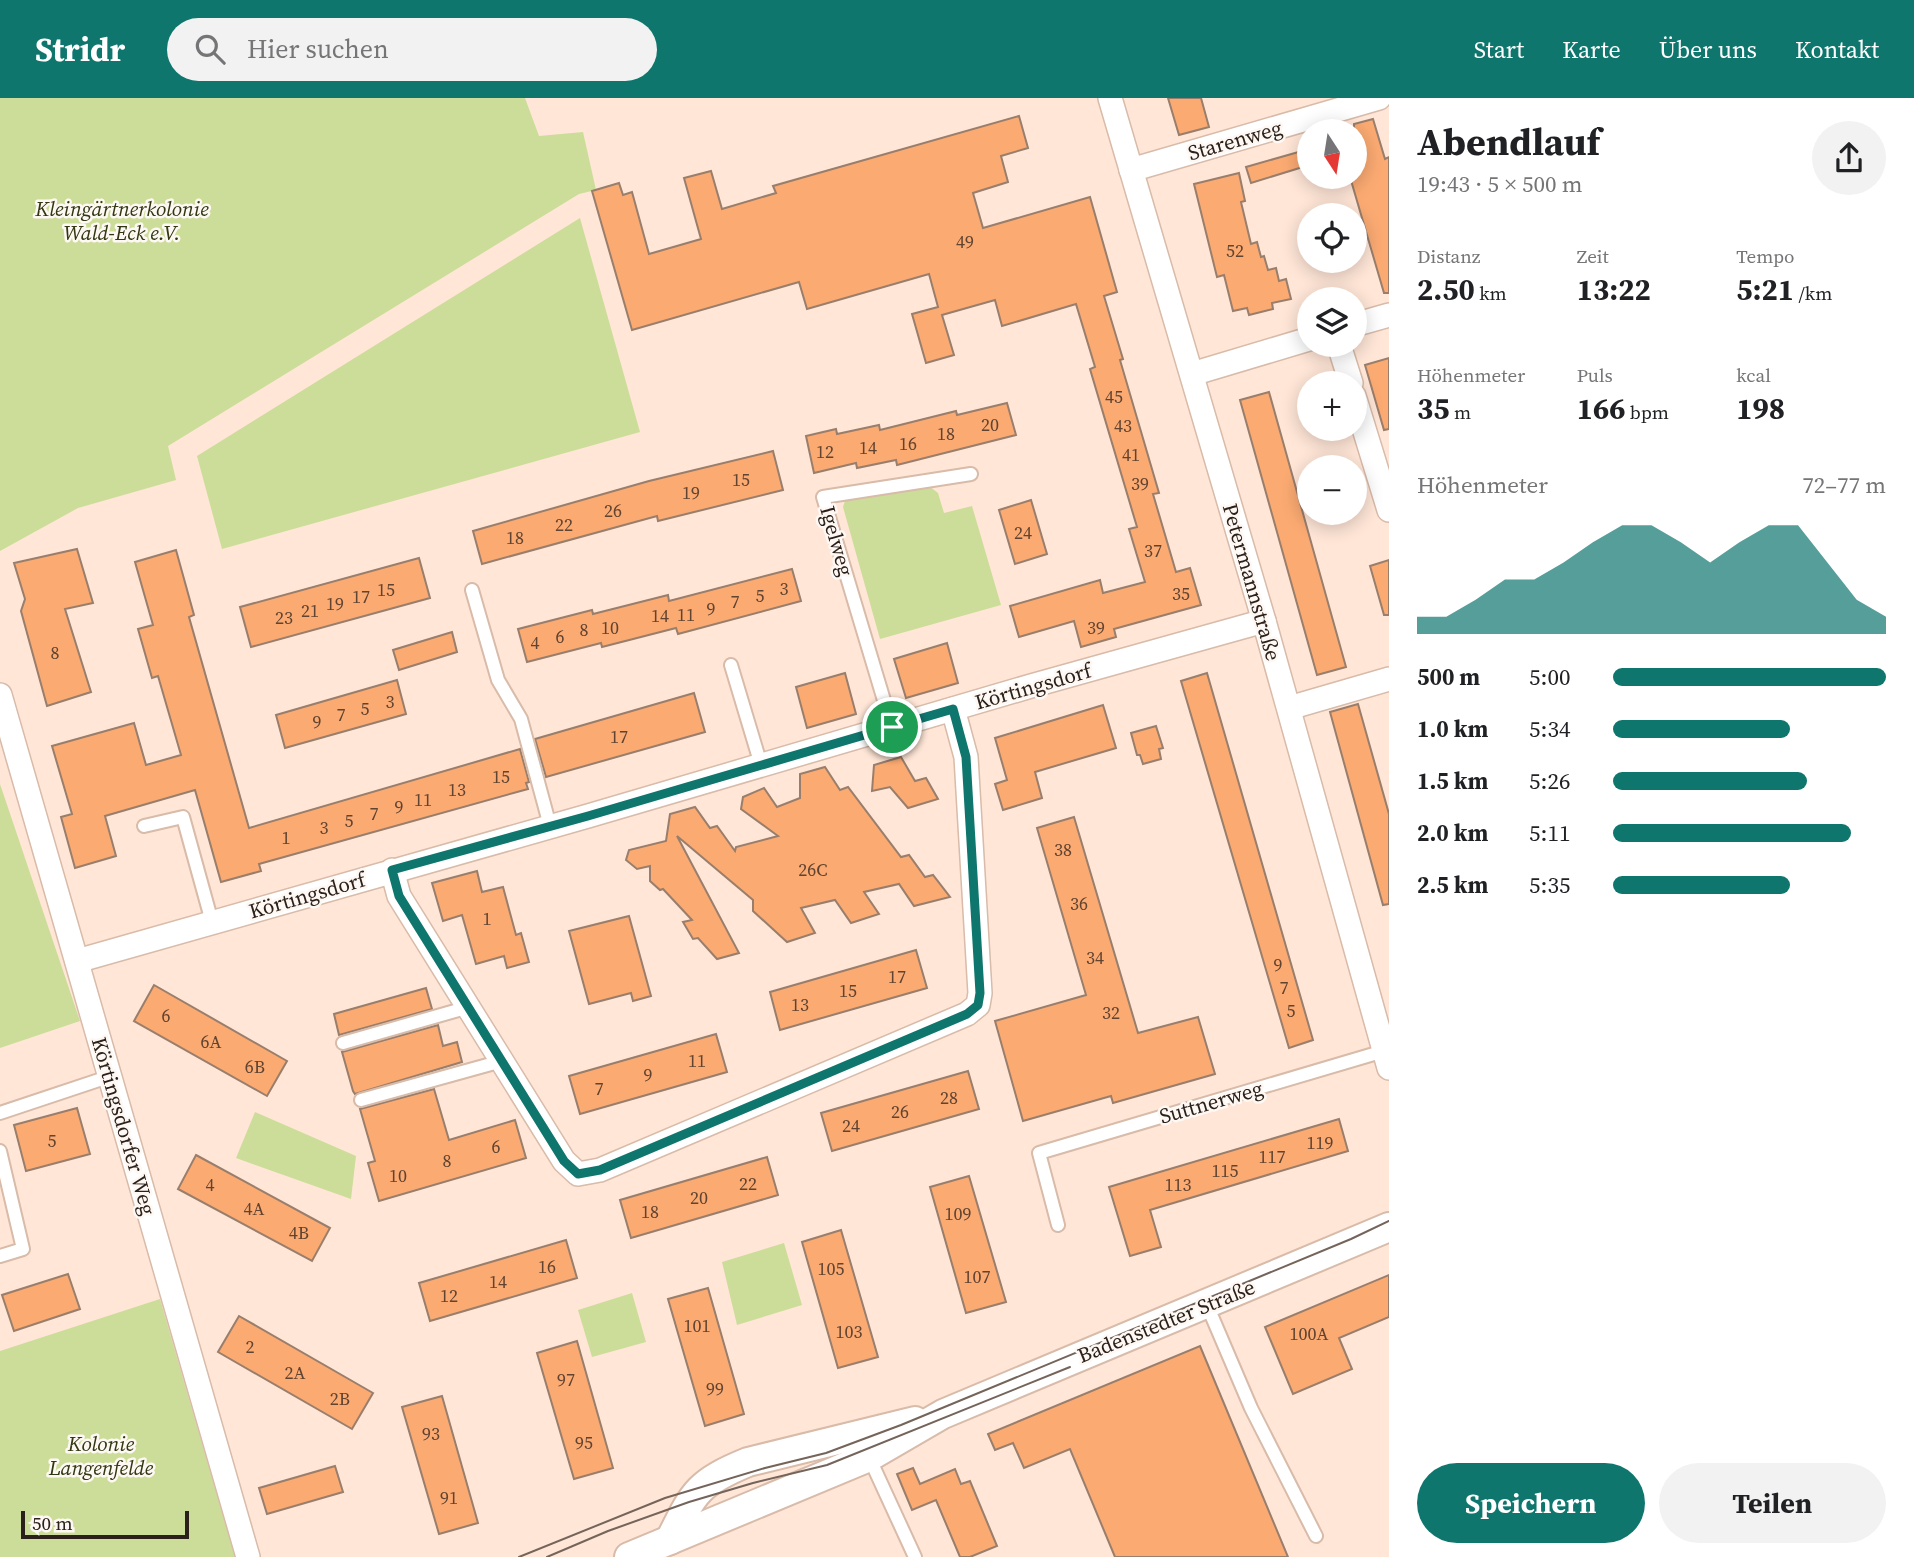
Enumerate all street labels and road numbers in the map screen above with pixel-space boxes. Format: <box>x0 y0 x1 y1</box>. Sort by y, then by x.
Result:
street label: Starenweg <box>1185 113 1286 167</box>
street label: Petermannstraße <box>1216 500 1288 664</box>
street label: Igelweg <box>813 502 861 580</box>
street label: Körtingsdorf <box>971 655 1096 716</box>
street label: Körtingsdorf <box>245 864 370 925</box>
street label: Körtingsdorfer Weg <box>85 1034 163 1218</box>
street label: Suttnerweg <box>1156 1073 1266 1131</box>
street label: Badenstedter Straße <box>1073 1272 1259 1370</box>

